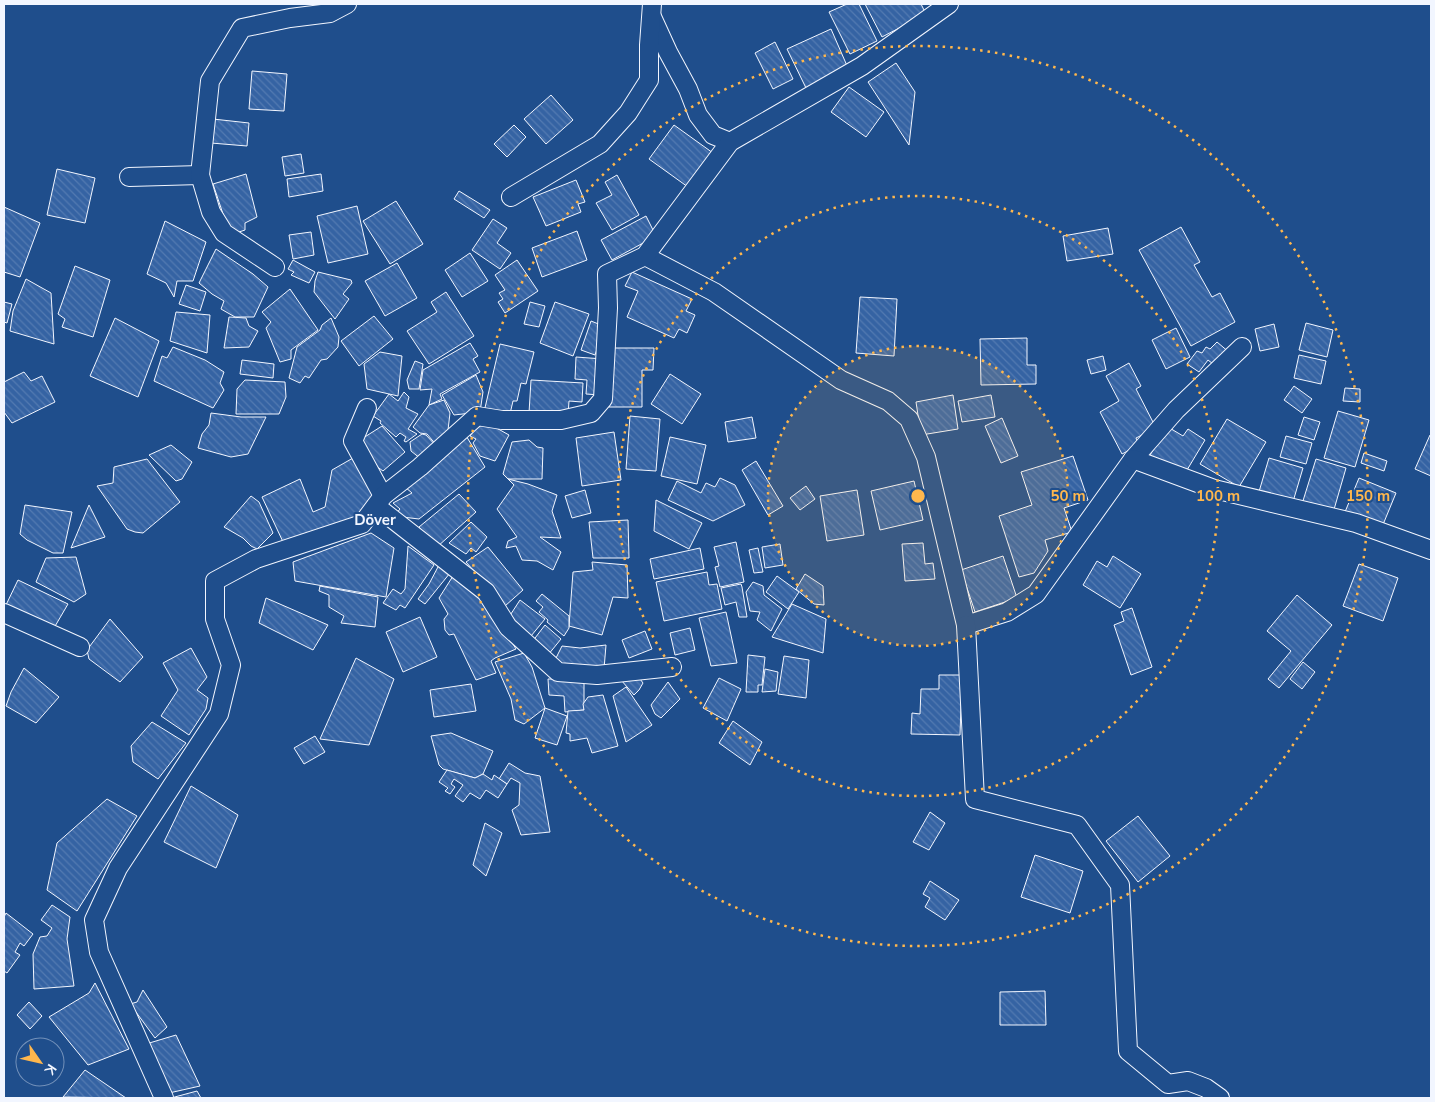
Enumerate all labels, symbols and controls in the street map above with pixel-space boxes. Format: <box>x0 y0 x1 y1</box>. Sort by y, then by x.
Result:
text: 50 m <box>1050 486 1086 506</box>
text: 100 m <box>1196 486 1240 506</box>
text: 150 m <box>1346 486 1390 506</box>
centre of rings <box>909 487 927 505</box>
district label: Döver <box>354 510 396 530</box>
north arrow <box>15 1037 65 1087</box>
text: K <box>39 1060 61 1079</box>

